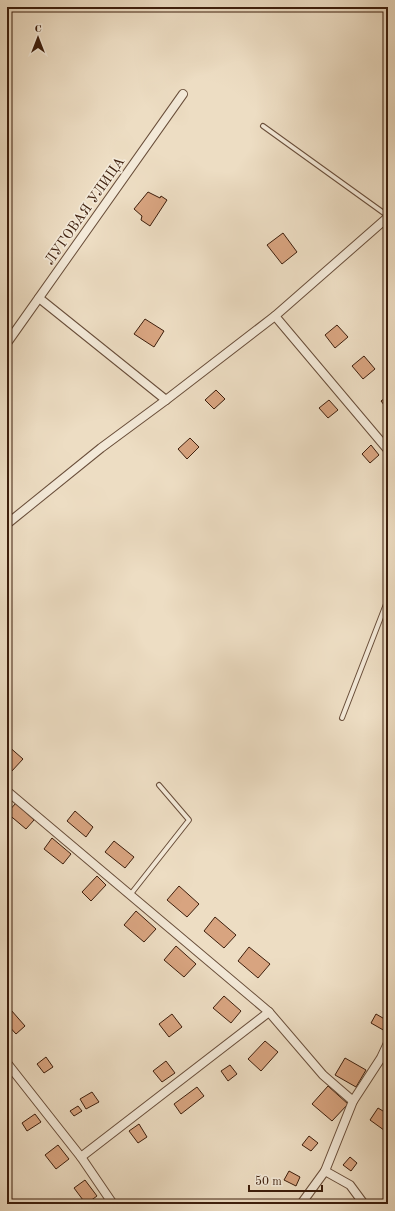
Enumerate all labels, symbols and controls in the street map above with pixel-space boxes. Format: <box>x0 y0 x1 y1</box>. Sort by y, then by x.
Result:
north arrow <box>18 18 58 58</box>
text: С <box>34 24 42 35</box>
street label: ЛУГОВАЯ УЛИЦА <box>43 154 128 267</box>
scale bar <box>249 1167 322 1193</box>
text: 50 m <box>255 1175 282 1188</box>

